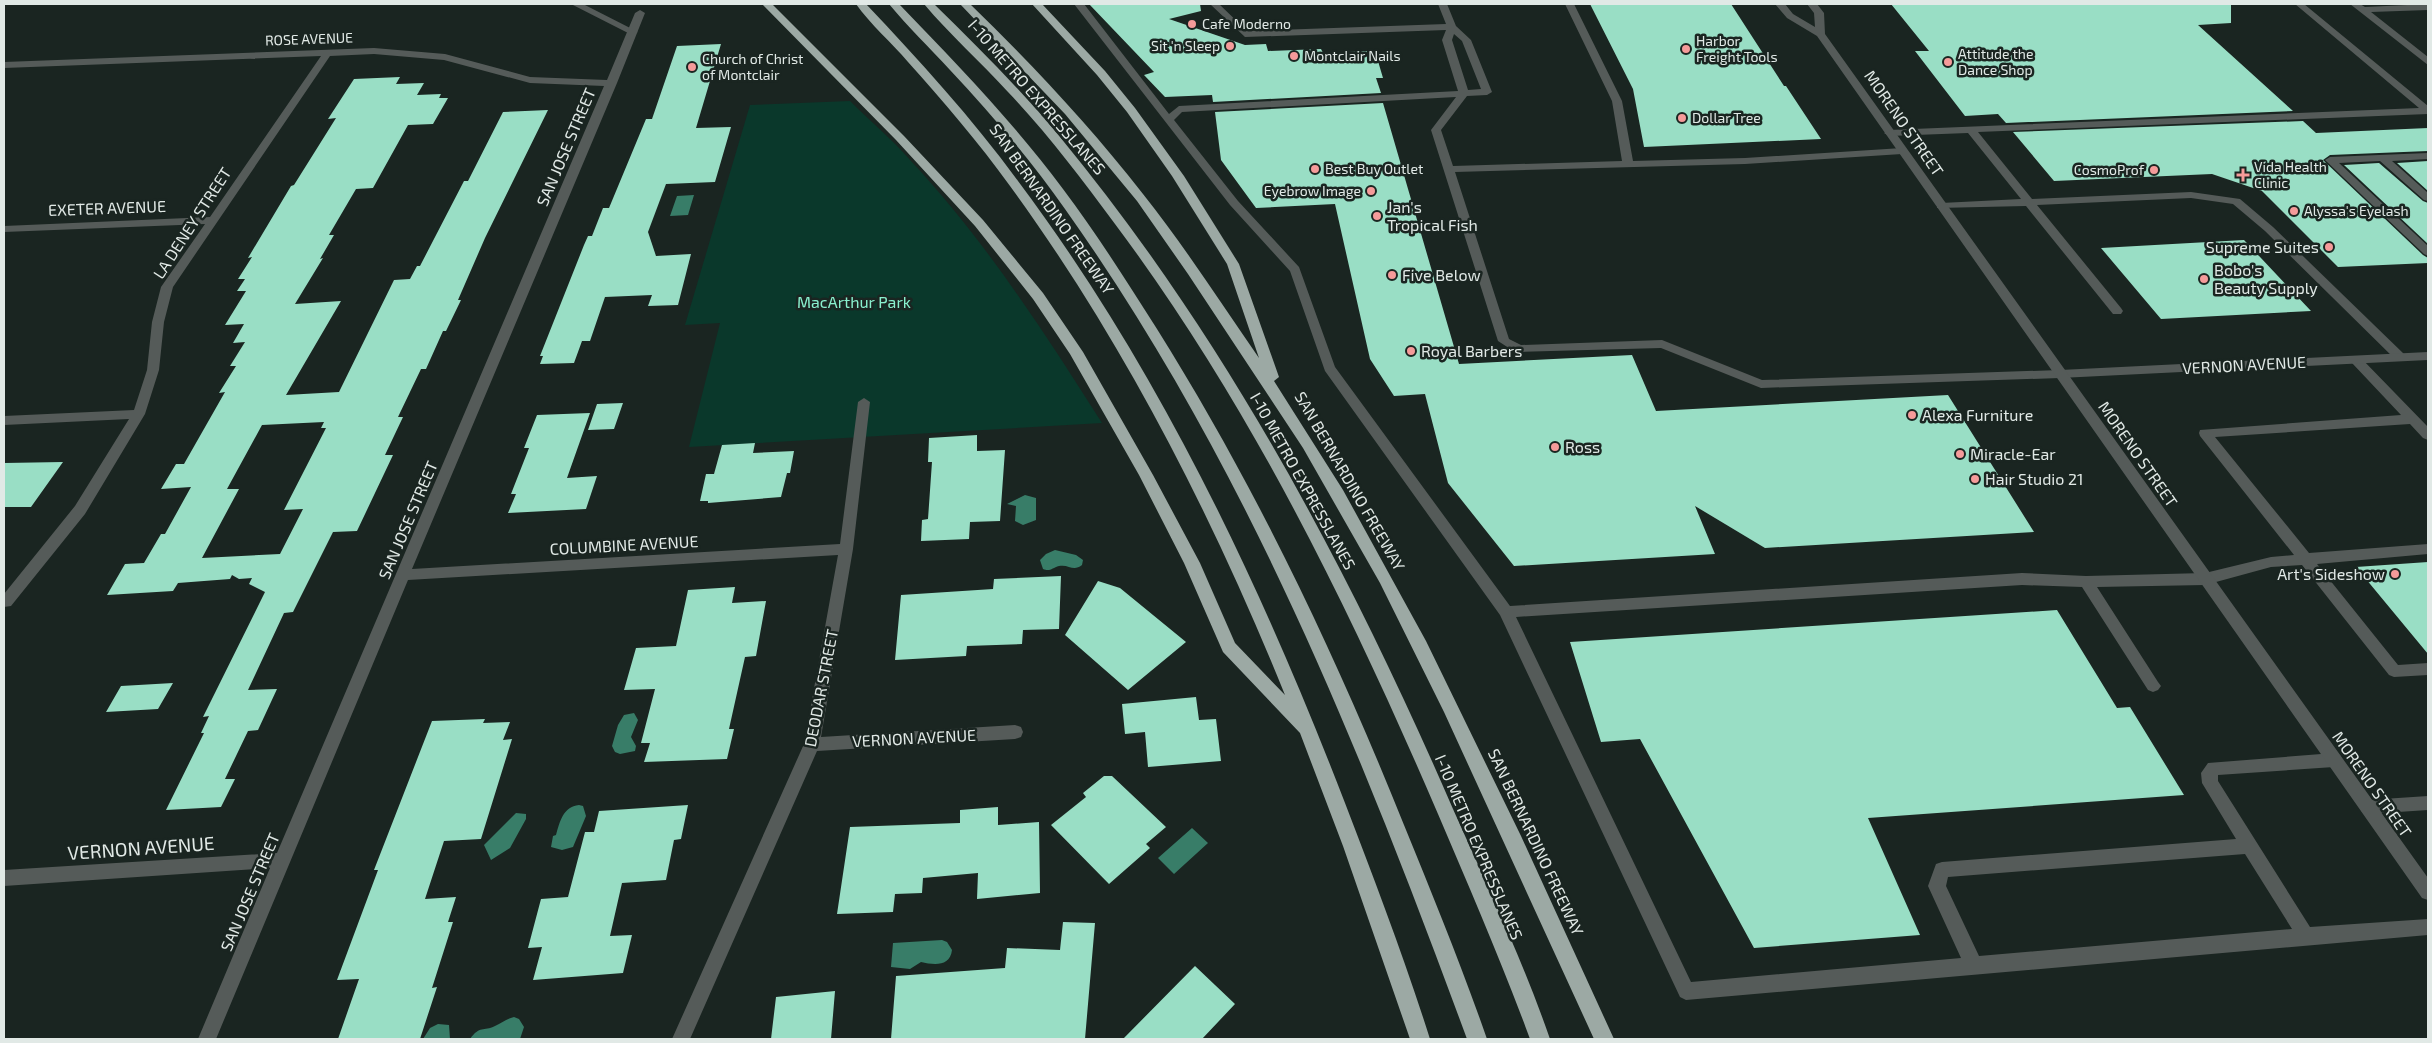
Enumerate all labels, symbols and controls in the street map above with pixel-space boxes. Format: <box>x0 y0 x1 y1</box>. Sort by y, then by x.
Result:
street label: I-10 METRO EXPRESSLANES <box>965 15 1110 178</box>
place label: Cafe Moderno <box>1202 15 1291 32</box>
marker: Cafe Moderno <box>1186 18 1198 30</box>
street label: ROSE AVENUE <box>265 28 353 49</box>
place label: Harbor Freight Tools <box>1696 32 1778 65</box>
place label: Sit 'n Sleep <box>1151 37 1220 54</box>
marker: Sit 'n Sleep <box>1224 40 1236 52</box>
marker: Harbor Freight Tools <box>1680 43 1692 55</box>
place label: Attitude the Dance Shop <box>1958 45 2033 78</box>
place label: Montclair Nails <box>1304 47 1401 64</box>
place label: Church of Christ of Montclair <box>702 50 803 83</box>
marker: Montclair Nails <box>1288 50 1300 62</box>
marker: Attitude the Dance Shop <box>1942 56 1954 68</box>
marker: Church of Christ of Montclair <box>686 61 698 73</box>
street label: MORENO STREET <box>1861 66 1948 179</box>
street label: SAN JOSE STREET <box>532 85 599 209</box>
place label: Dollar Tree <box>1692 109 1761 126</box>
marker: Dollar Tree <box>1676 112 1688 124</box>
street label: SAN BERNARDINO FREEWAY <box>986 120 1119 297</box>
place label: Vida Health Clinic <box>2254 158 2327 191</box>
place label: Best Buy Outlet <box>1325 160 1423 177</box>
place label: CosmoProf <box>2074 161 2145 178</box>
marker: Best Buy Outlet <box>1309 163 1321 175</box>
street label: LA DENEY STREET <box>149 164 235 282</box>
marker: CosmoProf <box>2148 164 2160 176</box>
marker: Vida Health Clinic <box>2236 168 2250 182</box>
place label: Eyebrow Image <box>1264 182 1361 199</box>
marker: Eyebrow Image <box>1365 185 1377 197</box>
street label: EXETER AVENUE <box>48 196 166 219</box>
place label: Jan's Tropical Fish <box>1387 197 1478 234</box>
place label: Alyssa's Eyelash <box>2304 202 2409 219</box>
marker: Alyssa's Eyelash <box>2288 205 2300 217</box>
marker: Jan's Tropical Fish <box>1371 210 1383 222</box>
place label: Supreme Suites <box>2206 237 2319 256</box>
marker: Supreme Suites <box>2323 241 2335 253</box>
place label: Bobo's Beauty Supply <box>2214 260 2318 297</box>
place label: Five Below <box>1402 265 1481 284</box>
marker: Five Below <box>1386 269 1398 281</box>
marker: Bobo's Beauty Supply <box>2198 273 2210 285</box>
park label: MacArthur Park <box>797 292 911 311</box>
place label: Royal Barbers <box>1421 341 1522 360</box>
marker: Royal Barbers <box>1405 345 1417 357</box>
street label: VERNON AVENUE <box>2182 352 2306 377</box>
street label: SAN BERNARDINO FREEWAY <box>1291 388 1410 574</box>
street label: I-10 METRO EXPRESSLANES <box>1247 389 1360 573</box>
street label: MORENO STREET <box>2095 397 2182 510</box>
place label: Alexa Furniture <box>1922 405 2033 424</box>
marker: Alexa Furniture <box>1906 409 1918 421</box>
place label: Ross <box>1565 437 1600 456</box>
marker: Ross <box>1549 441 1561 453</box>
place label: Miracle-Ear <box>1970 444 2056 463</box>
marker: Miracle-Ear <box>1954 448 1966 460</box>
street label: SAN JOSE STREET <box>374 458 441 582</box>
place label: Hair Studio 21 <box>1985 469 2083 488</box>
marker: Hair Studio 21 <box>1969 473 1981 485</box>
street label: COLUMBINE AVENUE <box>549 531 699 558</box>
place label: Art's Sideshow <box>2277 564 2385 583</box>
marker: Art's Sideshow <box>2389 568 2401 580</box>
street label: DEODAR STREET <box>800 627 841 748</box>
street label: VERNON AVENUE <box>852 725 976 750</box>
street label: MORENO STREET <box>2329 727 2416 840</box>
street label: SAN BERNARDINO FREEWAY <box>1485 746 1588 938</box>
street label: I-10 METRO EXPRESSLANES <box>1432 751 1527 942</box>
street label: SAN JOSE STREET <box>216 830 283 954</box>
street label: VERNON AVENUE <box>67 831 215 864</box>

